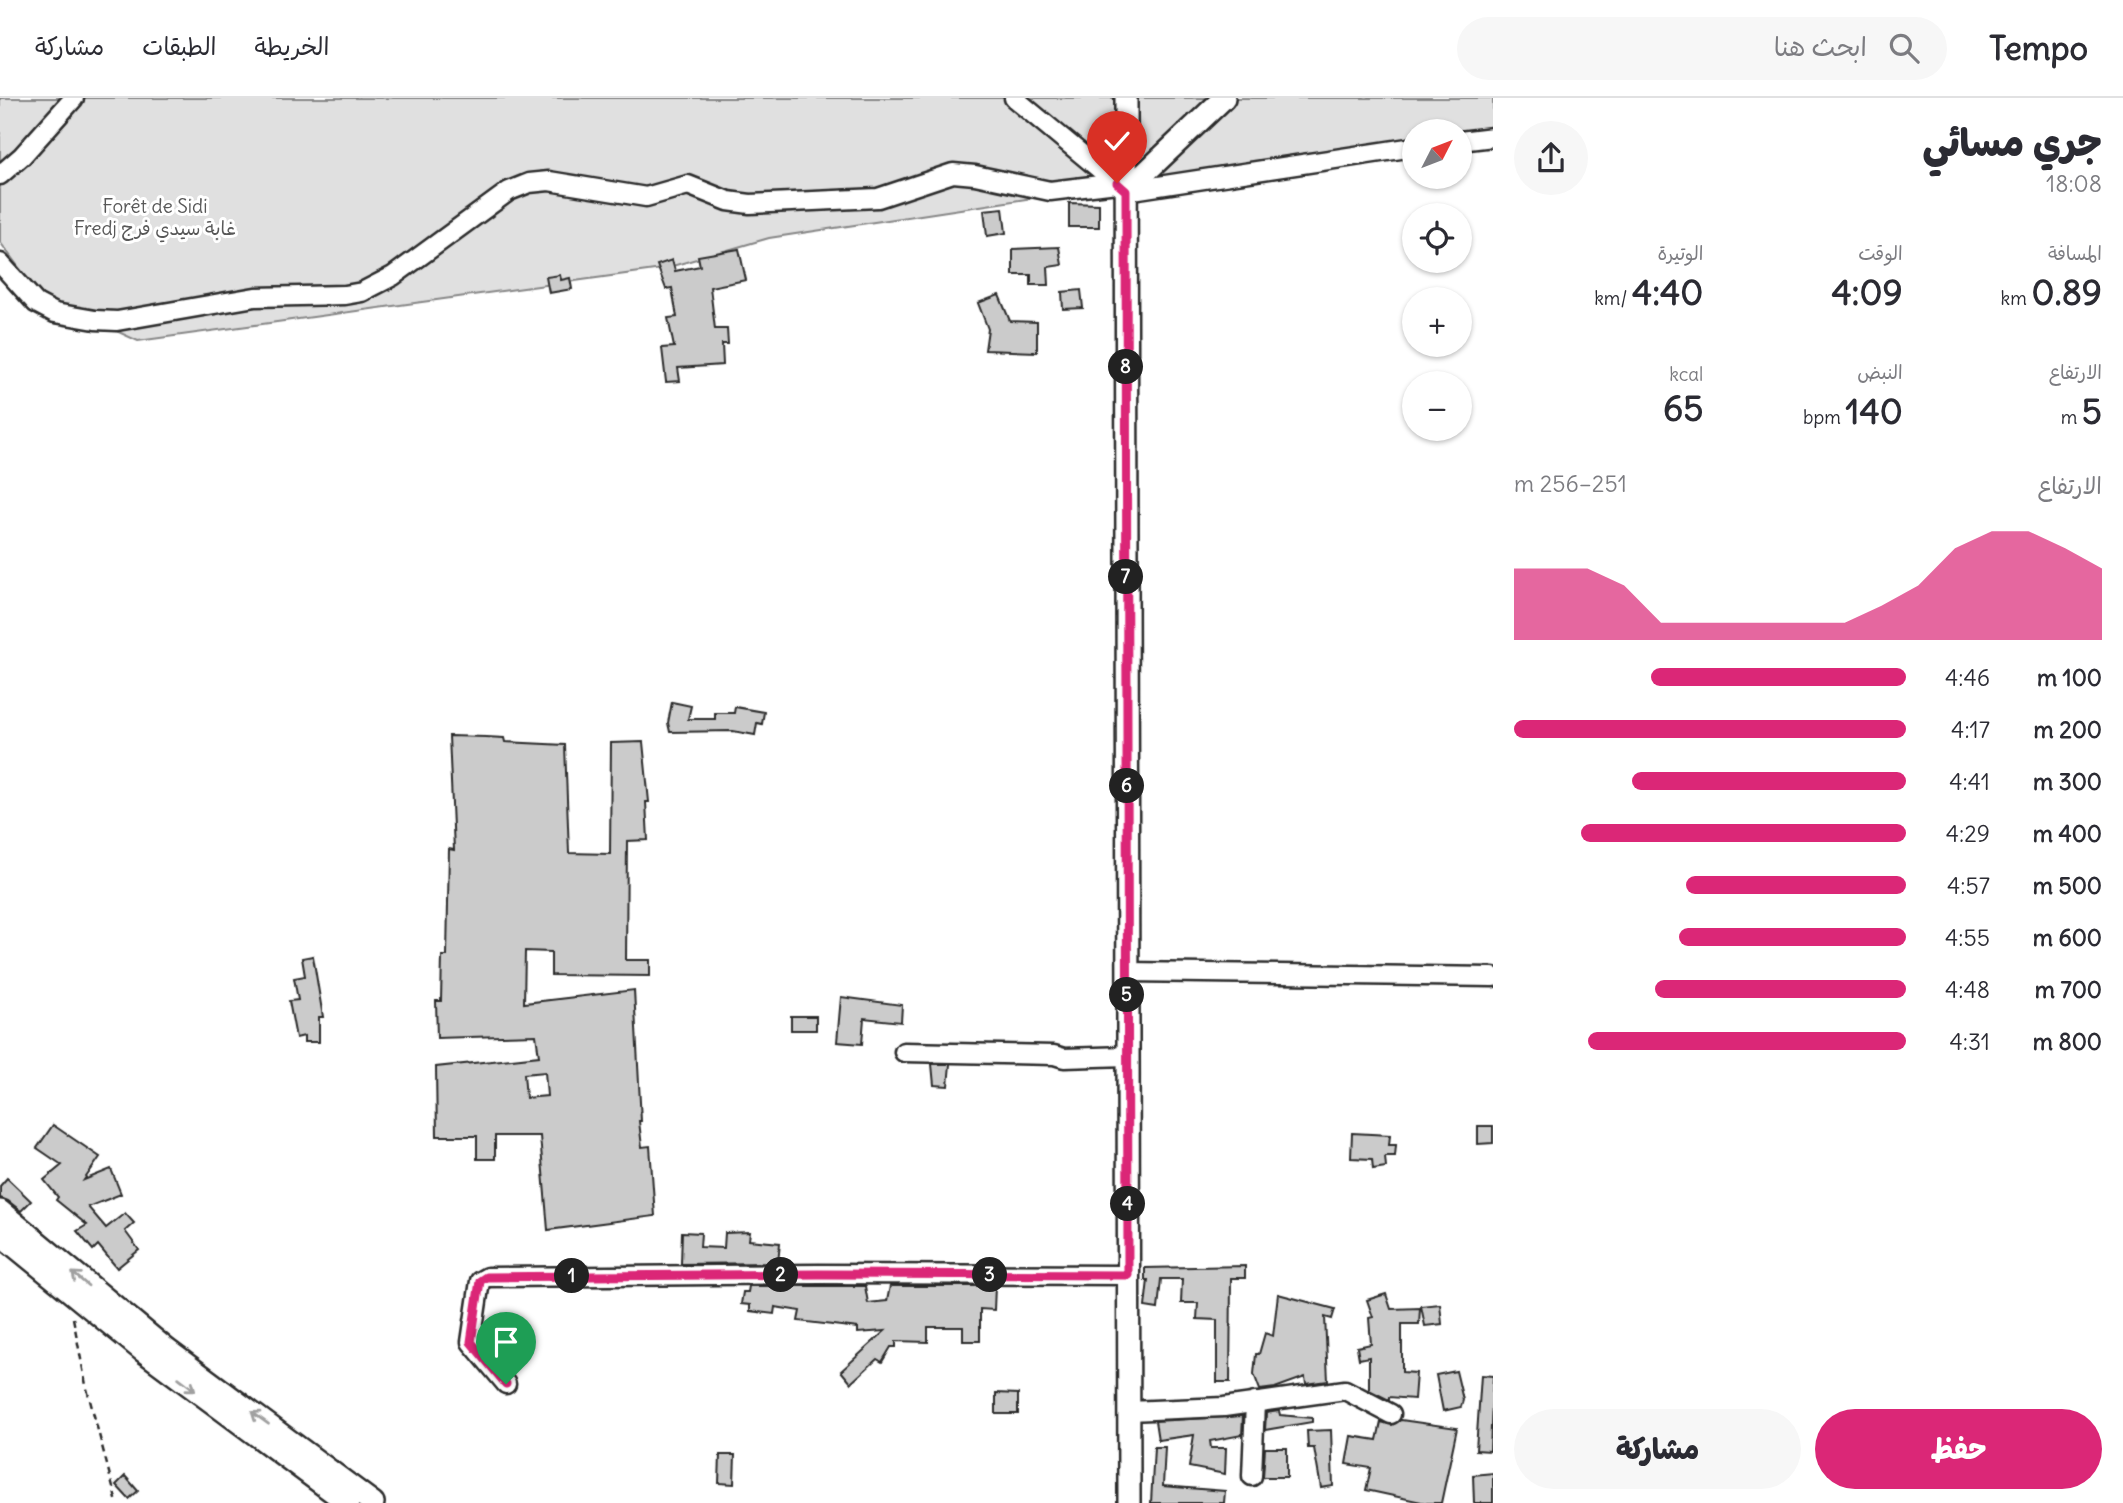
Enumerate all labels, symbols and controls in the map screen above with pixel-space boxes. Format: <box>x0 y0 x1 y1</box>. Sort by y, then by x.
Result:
search box <box>1457 17 1947 80</box>
text: Tempo <box>1989 27 2088 69</box>
icon: search <box>1885 29 1923 67</box>
text: ابحث هنا <box>1774 30 1867 63</box>
text: مشاركة <box>35 31 104 61</box>
text: الطبقات <box>142 31 217 61</box>
text: الخريطة <box>255 31 329 61</box>
pin <box>1087 111 1147 183</box>
north arrow <box>1402 119 1472 189</box>
map controls <box>1402 119 1472 441</box>
text: جري مسائي <box>1922 119 2102 166</box>
button: share <box>1514 121 1588 195</box>
icon: check <box>1098 122 1136 160</box>
text: 18:08 <box>2046 169 2102 198</box>
park label: Forêt de Sidi Fredj غابة سيدي فرج <box>74 194 236 243</box>
button: locate <box>1402 203 1472 273</box>
text: الوتيرة <box>1657 241 1703 265</box>
text: الوقت <box>1858 241 1903 265</box>
text: المسافة <box>2048 241 2102 265</box>
text: 4:40 <box>1632 270 1703 314</box>
text: 4:09 <box>1831 270 1903 314</box>
text: 0.89 <box>2031 270 2102 314</box>
text: /km <box>1594 286 1632 310</box>
text: km <box>2001 286 2031 310</box>
button: + <box>1402 287 1472 357</box>
pin: 8 <box>1108 350 1144 384</box>
text: 8 <box>1120 354 1131 378</box>
text: النبض <box>1857 360 1903 384</box>
text: الارتفاع <box>2049 360 2102 384</box>
text: kcal <box>1669 362 1703 386</box>
button: − <box>1402 371 1472 441</box>
text: 65 <box>1663 386 1703 430</box>
text: 140 <box>1846 389 1903 433</box>
text: 5 <box>2082 389 2102 433</box>
text: bpm <box>1803 405 1846 429</box>
text: m <box>2061 405 2082 429</box>
text: 251–256 m <box>1514 469 1627 498</box>
text: الارتفاع <box>2038 471 2102 500</box>
pin: 7 <box>1108 560 1144 594</box>
text: 7 <box>1121 564 1130 588</box>
text: 4:46 <box>1945 663 1990 692</box>
text: 100 m <box>2037 663 2102 692</box>
text: 4:17 <box>1951 715 1990 744</box>
text: 200 m <box>2033 715 2102 744</box>
text: 4:41 <box>1949 767 1990 796</box>
text: 300 m <box>2033 767 2102 796</box>
pin: 6 <box>1110 768 1144 804</box>
text: 6 <box>1121 773 1132 797</box>
text: 4:29 <box>1946 819 1990 848</box>
text: 400 m <box>2033 819 2102 848</box>
text: 4:57 <box>1947 871 1990 900</box>
text: 500 m <box>2033 871 2102 900</box>
text: 4:55 <box>1945 923 1990 952</box>
text: 600 m <box>2033 923 2102 952</box>
text: 4:48 <box>1945 975 1990 1004</box>
text: 700 m <box>2035 975 2102 1004</box>
pin: 5 <box>1110 978 1144 1012</box>
text: 5 <box>1121 982 1132 1006</box>
text: 4:31 <box>1950 1027 1990 1056</box>
text: 800 m <box>2033 1027 2102 1056</box>
pin: 4 <box>1110 1186 1146 1222</box>
text: 4 <box>1122 1191 1133 1215</box>
pin: 1 <box>554 1258 590 1294</box>
pin: 2 <box>764 1258 798 1292</box>
pin: 3 <box>972 1258 1007 1292</box>
text: 2 <box>775 1262 786 1286</box>
text: 3 <box>984 1262 995 1286</box>
text: 1 <box>568 1263 575 1287</box>
one-way arrow <box>72 1271 90 1287</box>
pin <box>476 1312 536 1384</box>
icon: arrive <box>487 1323 525 1361</box>
one-way arrow <box>177 1377 195 1392</box>
button: مشاركة <box>1514 1409 1801 1489</box>
button: حفظ <box>1815 1409 2102 1489</box>
one-way arrow <box>251 1410 270 1425</box>

